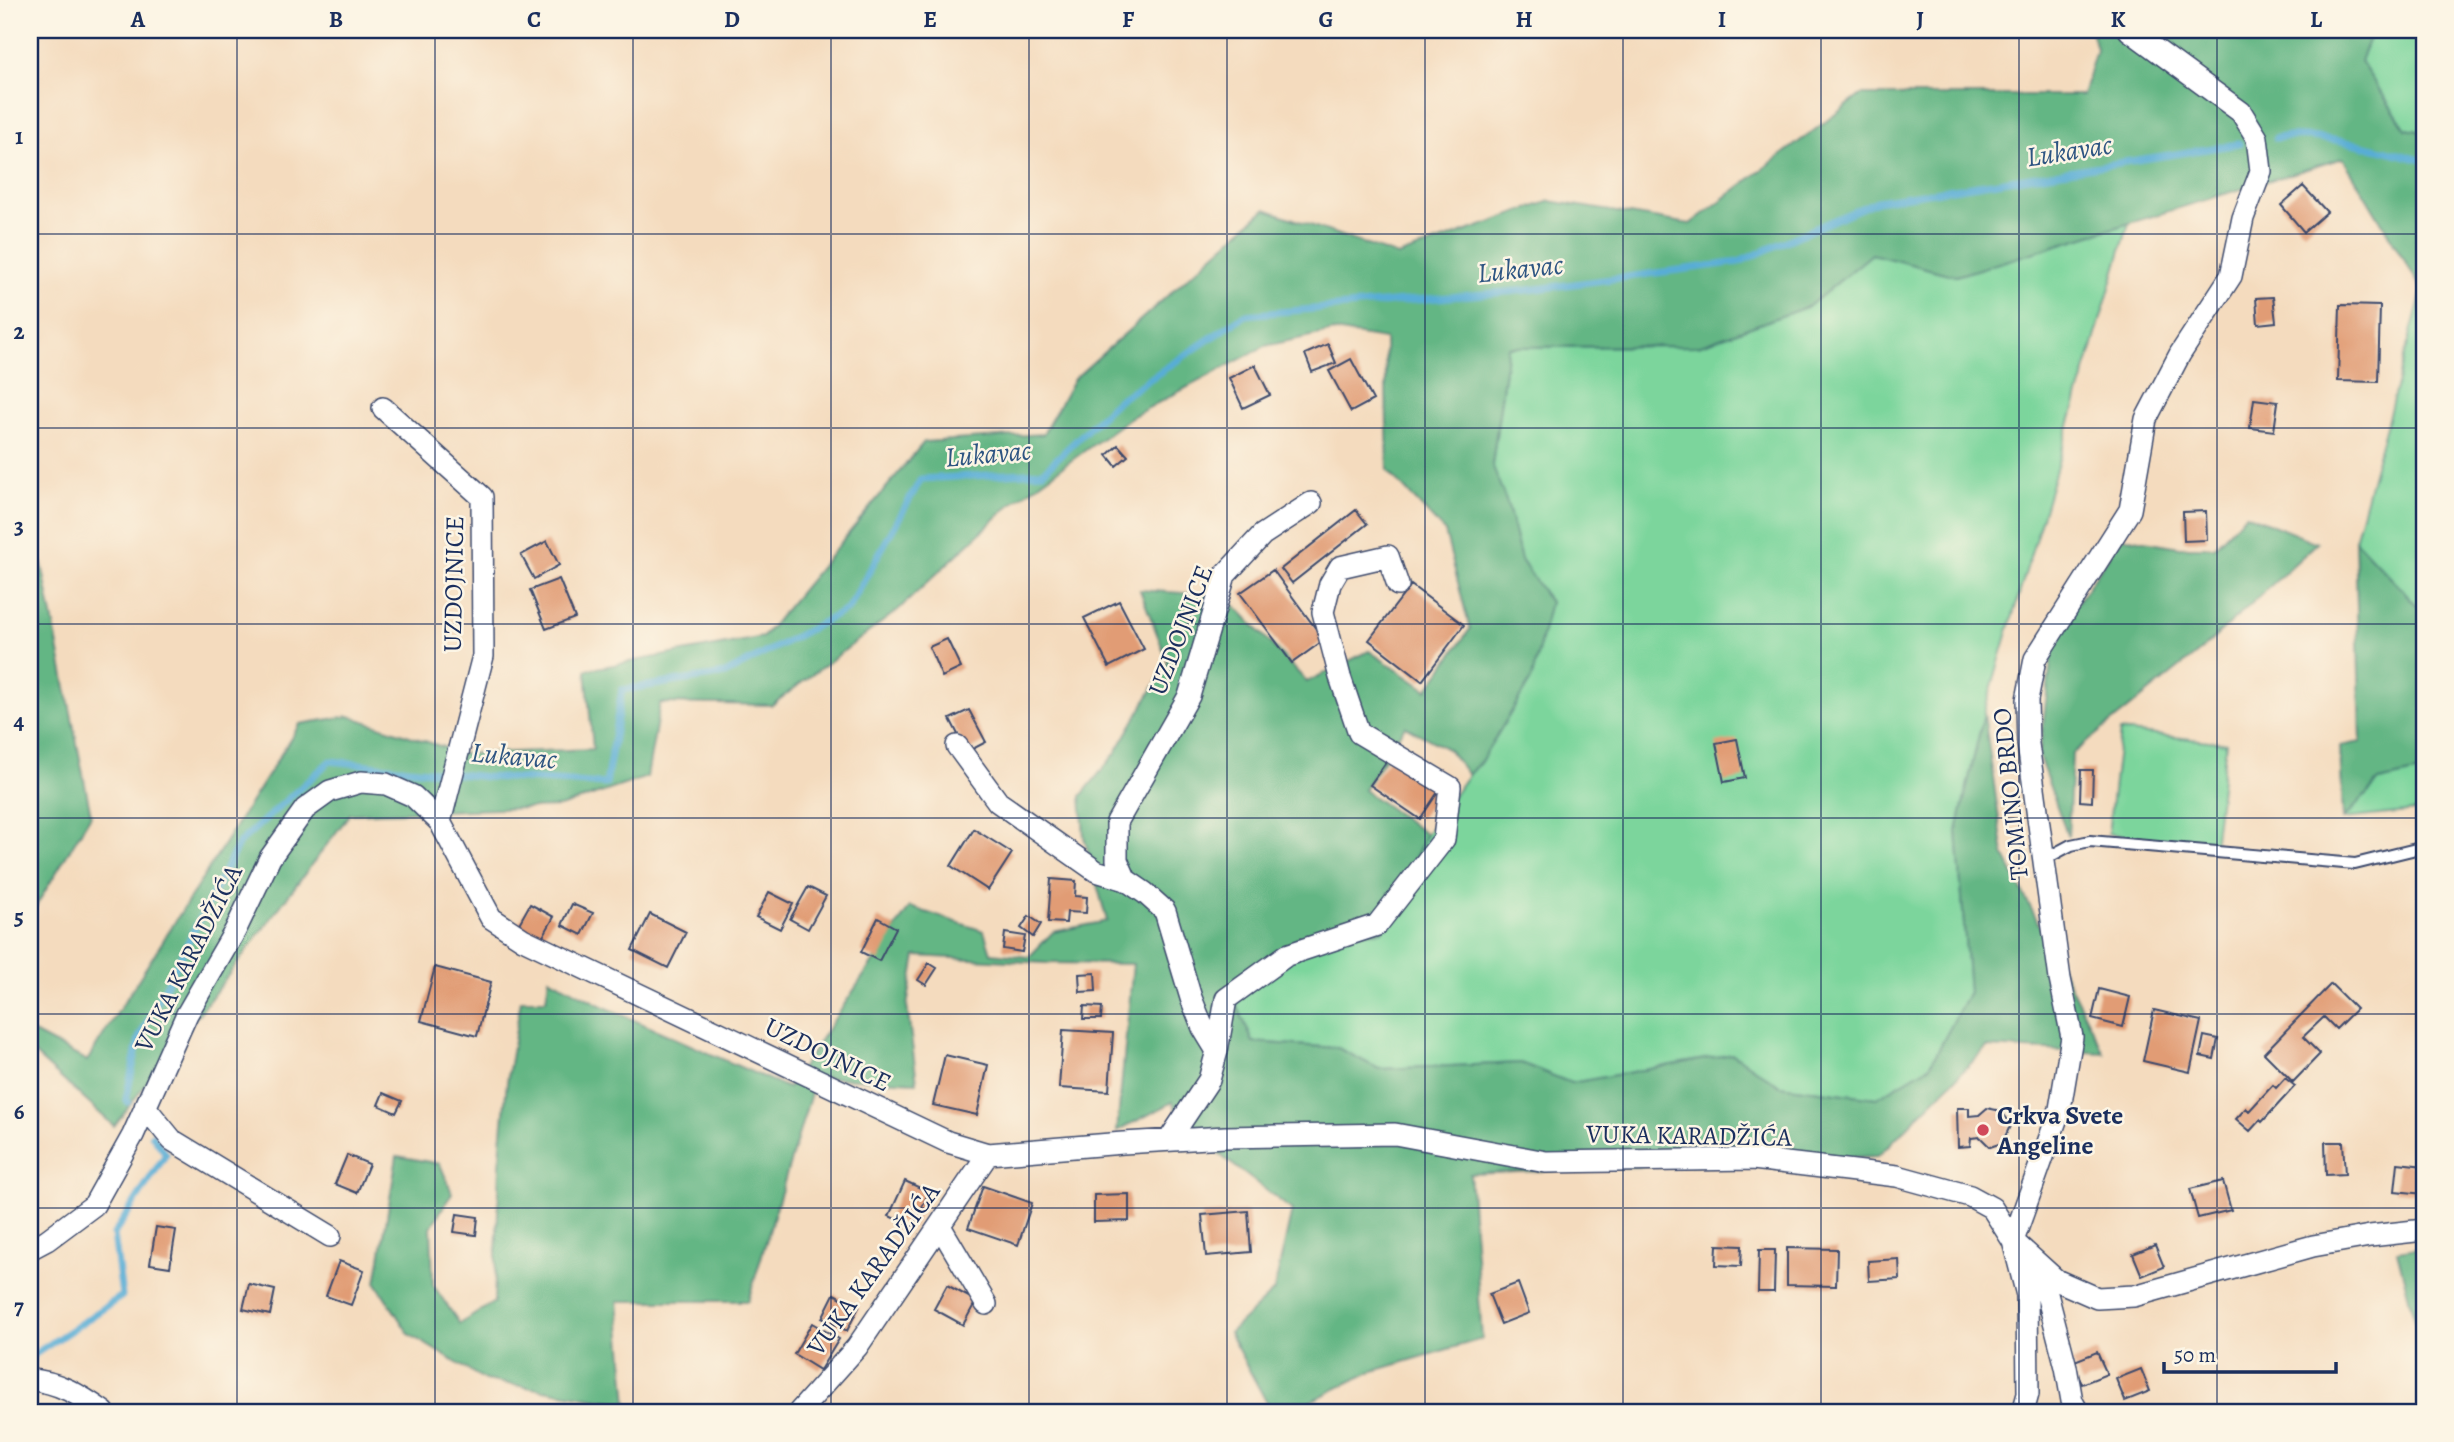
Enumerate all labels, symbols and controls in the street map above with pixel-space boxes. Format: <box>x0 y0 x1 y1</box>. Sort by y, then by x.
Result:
text: A <box>130 4 146 35</box>
text: B <box>329 4 343 35</box>
text: C <box>527 4 541 35</box>
text: D <box>724 4 740 35</box>
text: E <box>923 4 937 35</box>
text: F <box>1122 4 1135 35</box>
text: G <box>1318 4 1334 35</box>
text: H <box>1515 4 1533 35</box>
text: I <box>1718 4 1726 35</box>
text: J <box>1916 4 1924 35</box>
text: K <box>2110 4 2126 35</box>
text: L <box>2310 4 2323 35</box>
text: 1 <box>15 121 23 152</box>
water label: Lukavac <box>2024 125 2115 176</box>
water label: Lukavac <box>1475 246 1565 292</box>
text: 2 <box>13 316 25 347</box>
water label: Lukavac <box>944 431 1033 477</box>
text: 3 <box>14 511 24 542</box>
street label: UZDOJNICE <box>435 515 472 653</box>
street label: UZDOJNICE <box>1140 560 1221 700</box>
text: 4 <box>14 706 25 737</box>
street label: TOMINO BRDO <box>1984 706 2037 882</box>
water label: Lukavac <box>469 733 559 779</box>
street label: VUKA KARADŽIĆA <box>126 858 251 1059</box>
text: 5 <box>14 901 24 932</box>
street label: UZDOJNICE <box>759 1009 897 1100</box>
text: 6 <box>14 1096 25 1127</box>
place label: Crkva Svete Angeline <box>1996 1098 2123 1163</box>
street label: VUKA KARADŽIĆA <box>1585 1116 1793 1155</box>
marker: Crkva Svete Angeline <box>1975 1122 1991 1138</box>
street label: VUKA KARADŽIĆA <box>798 1175 949 1364</box>
text: 7 <box>14 1291 24 1322</box>
scale bar <box>2164 1330 2335 1374</box>
text: 50 m <box>2174 1341 2216 1369</box>

